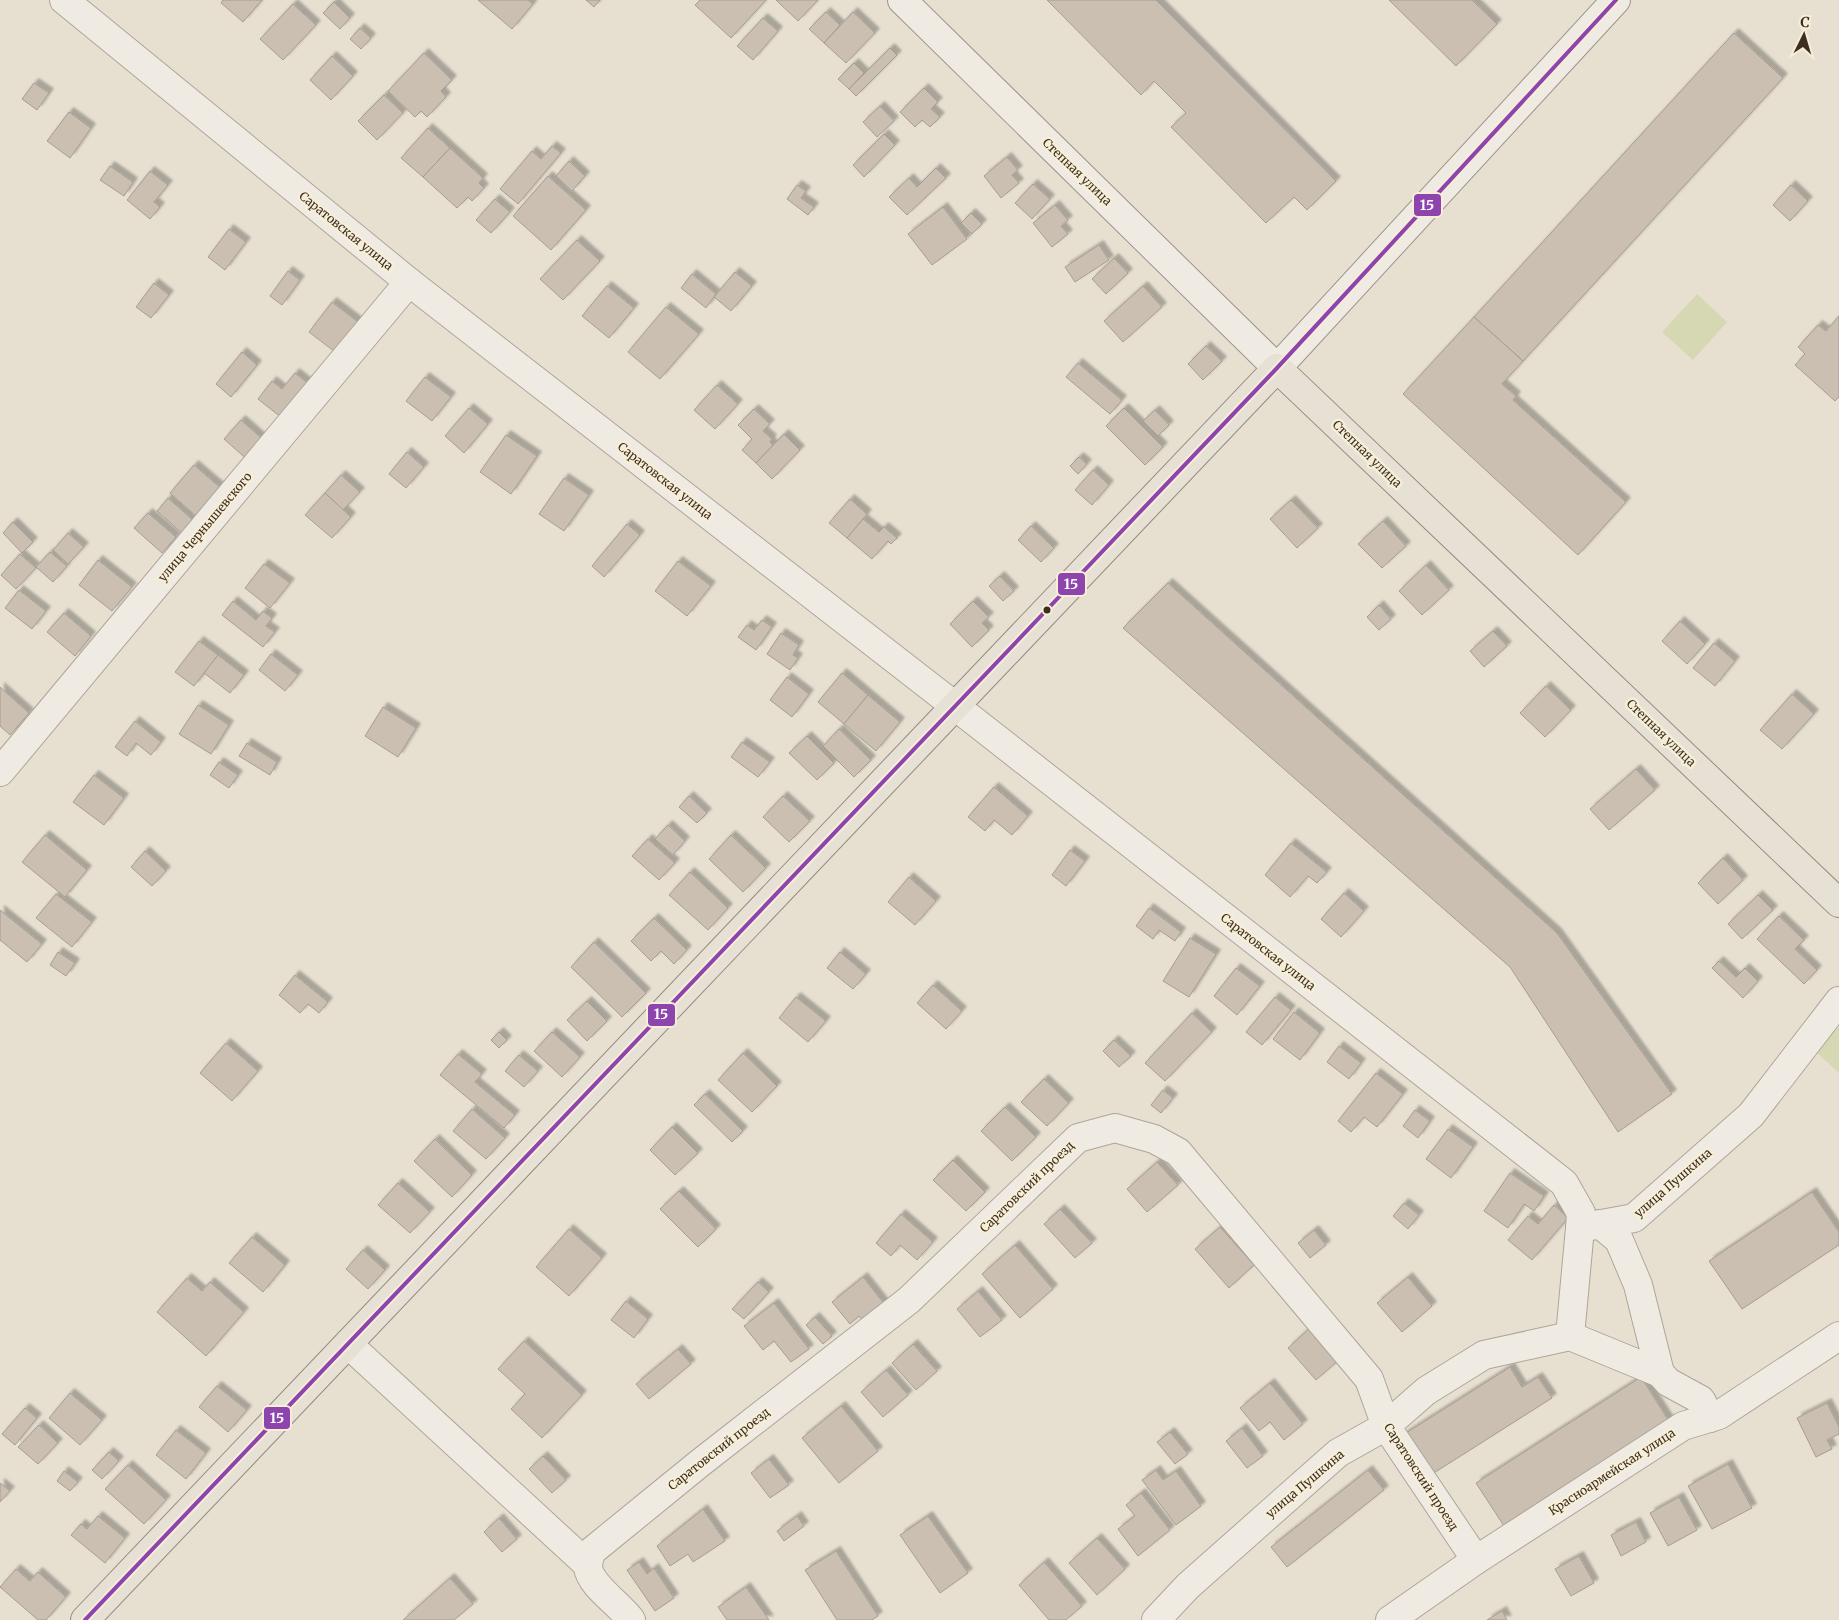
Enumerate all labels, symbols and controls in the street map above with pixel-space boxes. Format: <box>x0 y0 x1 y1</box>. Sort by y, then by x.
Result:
north arrow <box>1779 10 1829 60</box>
text: С <box>1800 13 1811 31</box>
street label: Степная улица <box>1040 135 1116 209</box>
street label: Саратовская улица <box>296 188 397 273</box>
line badge: 15 <box>1413 193 1442 217</box>
text: 15 <box>1420 196 1434 214</box>
street label: Степная улица <box>1330 417 1406 491</box>
street label: Саратовская улица <box>615 439 716 523</box>
street label: улица Чернышевского <box>154 469 255 584</box>
line badge: 15 <box>1057 572 1086 596</box>
text: 15 <box>1064 575 1078 593</box>
unlabelled marker <box>1042 605 1052 615</box>
street label: Степная улица <box>1624 696 1700 770</box>
street label: Саратовская улица <box>1218 910 1319 994</box>
line badge: 15 <box>647 1003 676 1027</box>
text: 15 <box>654 1005 668 1023</box>
street label: Саратовский проезд <box>976 1138 1077 1236</box>
street label: улица Пушкина <box>1631 1145 1715 1220</box>
street label: Саратовский проезд <box>665 1404 773 1493</box>
line badge: 15 <box>263 1406 291 1430</box>
text: 15 <box>270 1409 284 1427</box>
street label: Саратовский проезд <box>1381 1420 1462 1533</box>
street label: Красноармейская улица <box>1546 1425 1678 1518</box>
street label: улица Пушкина <box>1262 1446 1347 1521</box>

